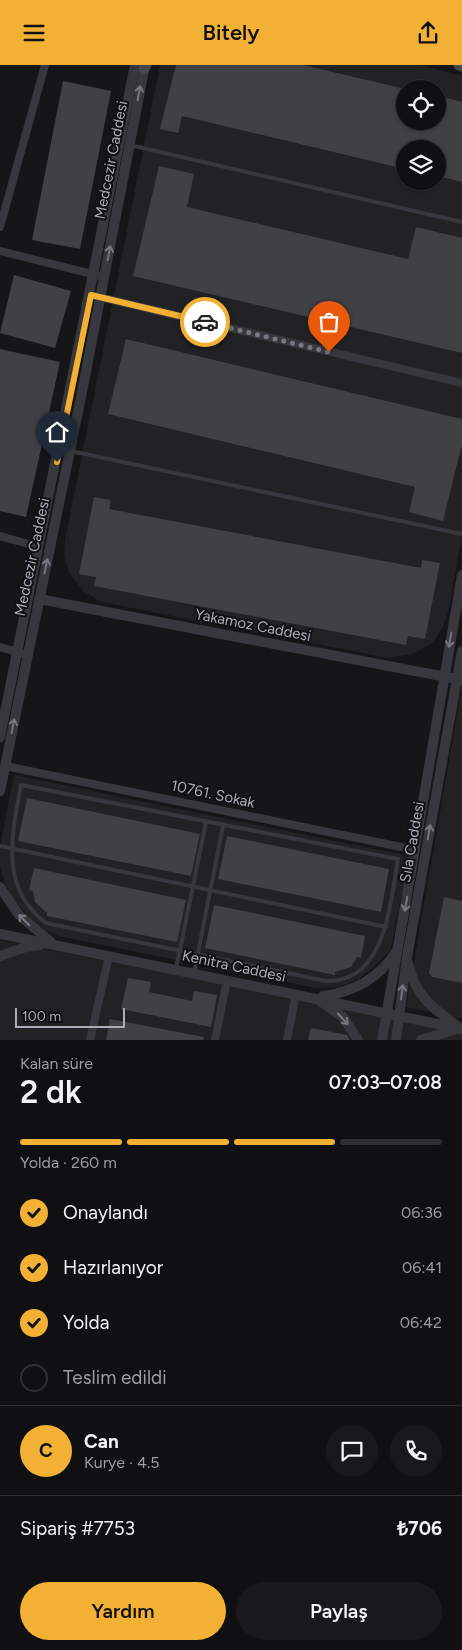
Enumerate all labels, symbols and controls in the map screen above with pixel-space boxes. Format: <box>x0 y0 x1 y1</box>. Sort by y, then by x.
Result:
icon: menu <box>20 19 48 47</box>
text: Bitely <box>202 19 260 46</box>
icon: share <box>414 19 442 47</box>
map controls <box>396 80 446 190</box>
button: locate <box>396 80 446 130</box>
one-way arrow <box>135 85 145 101</box>
street label: Medcezir Caddesi <box>91 99 131 221</box>
button: layers <box>396 140 446 190</box>
one-way arrow <box>104 245 114 261</box>
courier <box>180 297 230 347</box>
pin <box>308 301 350 352</box>
icon: car <box>191 308 219 336</box>
icon: bag <box>315 308 343 336</box>
pin <box>36 411 78 462</box>
icon: home <box>43 418 71 446</box>
street label: Medcezir Caddesi <box>11 496 53 618</box>
one-way arrow <box>41 559 51 575</box>
street label: Yakamoz Caddesi <box>193 605 313 645</box>
one-way arrow <box>445 632 455 648</box>
one-way arrow <box>9 718 18 734</box>
street label: 10761. Sokak <box>169 776 257 812</box>
street label: Sıla Caddesi <box>396 800 428 884</box>
one-way arrow <box>425 824 435 840</box>
one-way arrow <box>400 896 410 912</box>
one-way arrow <box>18 914 30 926</box>
street label: Kenitra Caddesi <box>180 946 288 986</box>
one-way arrow <box>397 984 407 1000</box>
scale bar <box>15 1005 125 1028</box>
text: 100 m <box>22 1008 61 1025</box>
one-way arrow <box>337 1013 349 1025</box>
text: Kalan süre <box>20 1054 93 1073</box>
text: 07:03–07:08 <box>329 1071 442 1094</box>
text: 2 dk <box>20 1073 81 1111</box>
text: Yolda · 260 m <box>20 1153 117 1172</box>
icon: check <box>20 1199 48 1227</box>
text: Onaylandı <box>63 1201 148 1224</box>
text: 06:36 <box>401 1203 442 1222</box>
icon: check <box>20 1254 48 1282</box>
text: Hazırlanıyor <box>63 1256 163 1279</box>
text: 06:41 <box>402 1258 442 1277</box>
icon: check <box>20 1309 48 1337</box>
text: Yolda <box>63 1311 109 1334</box>
text: 06:42 <box>400 1313 442 1332</box>
text: Teslim edildi <box>63 1366 167 1389</box>
button: chat <box>326 1425 378 1477</box>
button: phone <box>390 1425 442 1477</box>
text: Can <box>84 1430 119 1453</box>
text: C <box>39 1439 53 1462</box>
text: Kurye · 4.5 <box>84 1453 159 1472</box>
text: Sipariş #7753 <box>20 1517 135 1540</box>
text: ₺706 <box>397 1517 442 1540</box>
button: Yardım <box>20 1582 226 1640</box>
button: Paylaş <box>236 1582 442 1640</box>

